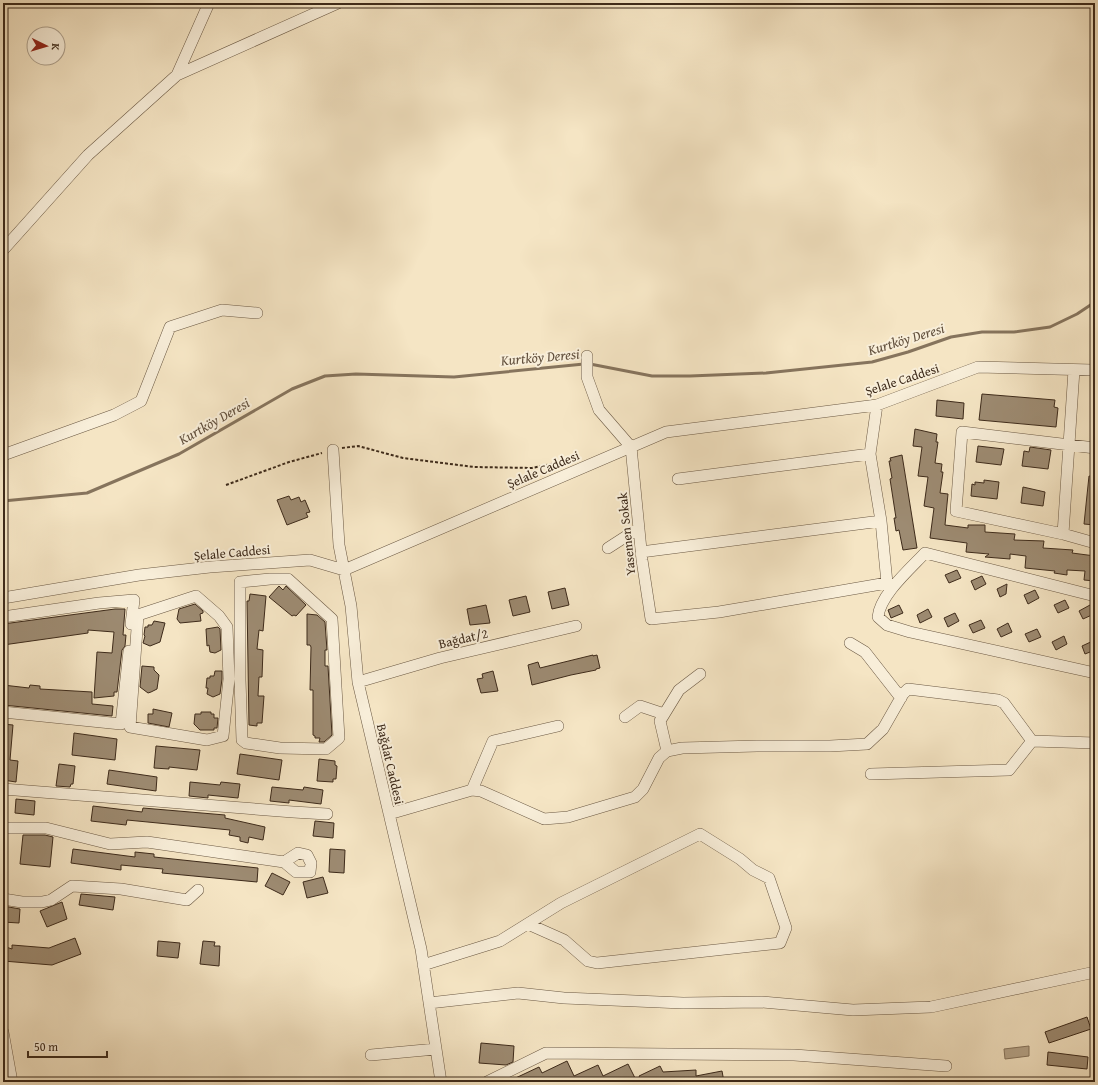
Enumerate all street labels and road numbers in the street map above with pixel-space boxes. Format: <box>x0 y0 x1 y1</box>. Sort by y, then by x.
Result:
street label: Şelale Caddesi <box>863 358 942 400</box>
street label: Şelale Caddesi <box>504 446 583 493</box>
street label: Yasemen Sokak <box>613 491 640 577</box>
street label: Şelale Caddesi <box>193 540 271 565</box>
street label: Bağdat/2 <box>437 624 490 653</box>
street label: Bağdat Caddesi <box>372 722 409 807</box>

